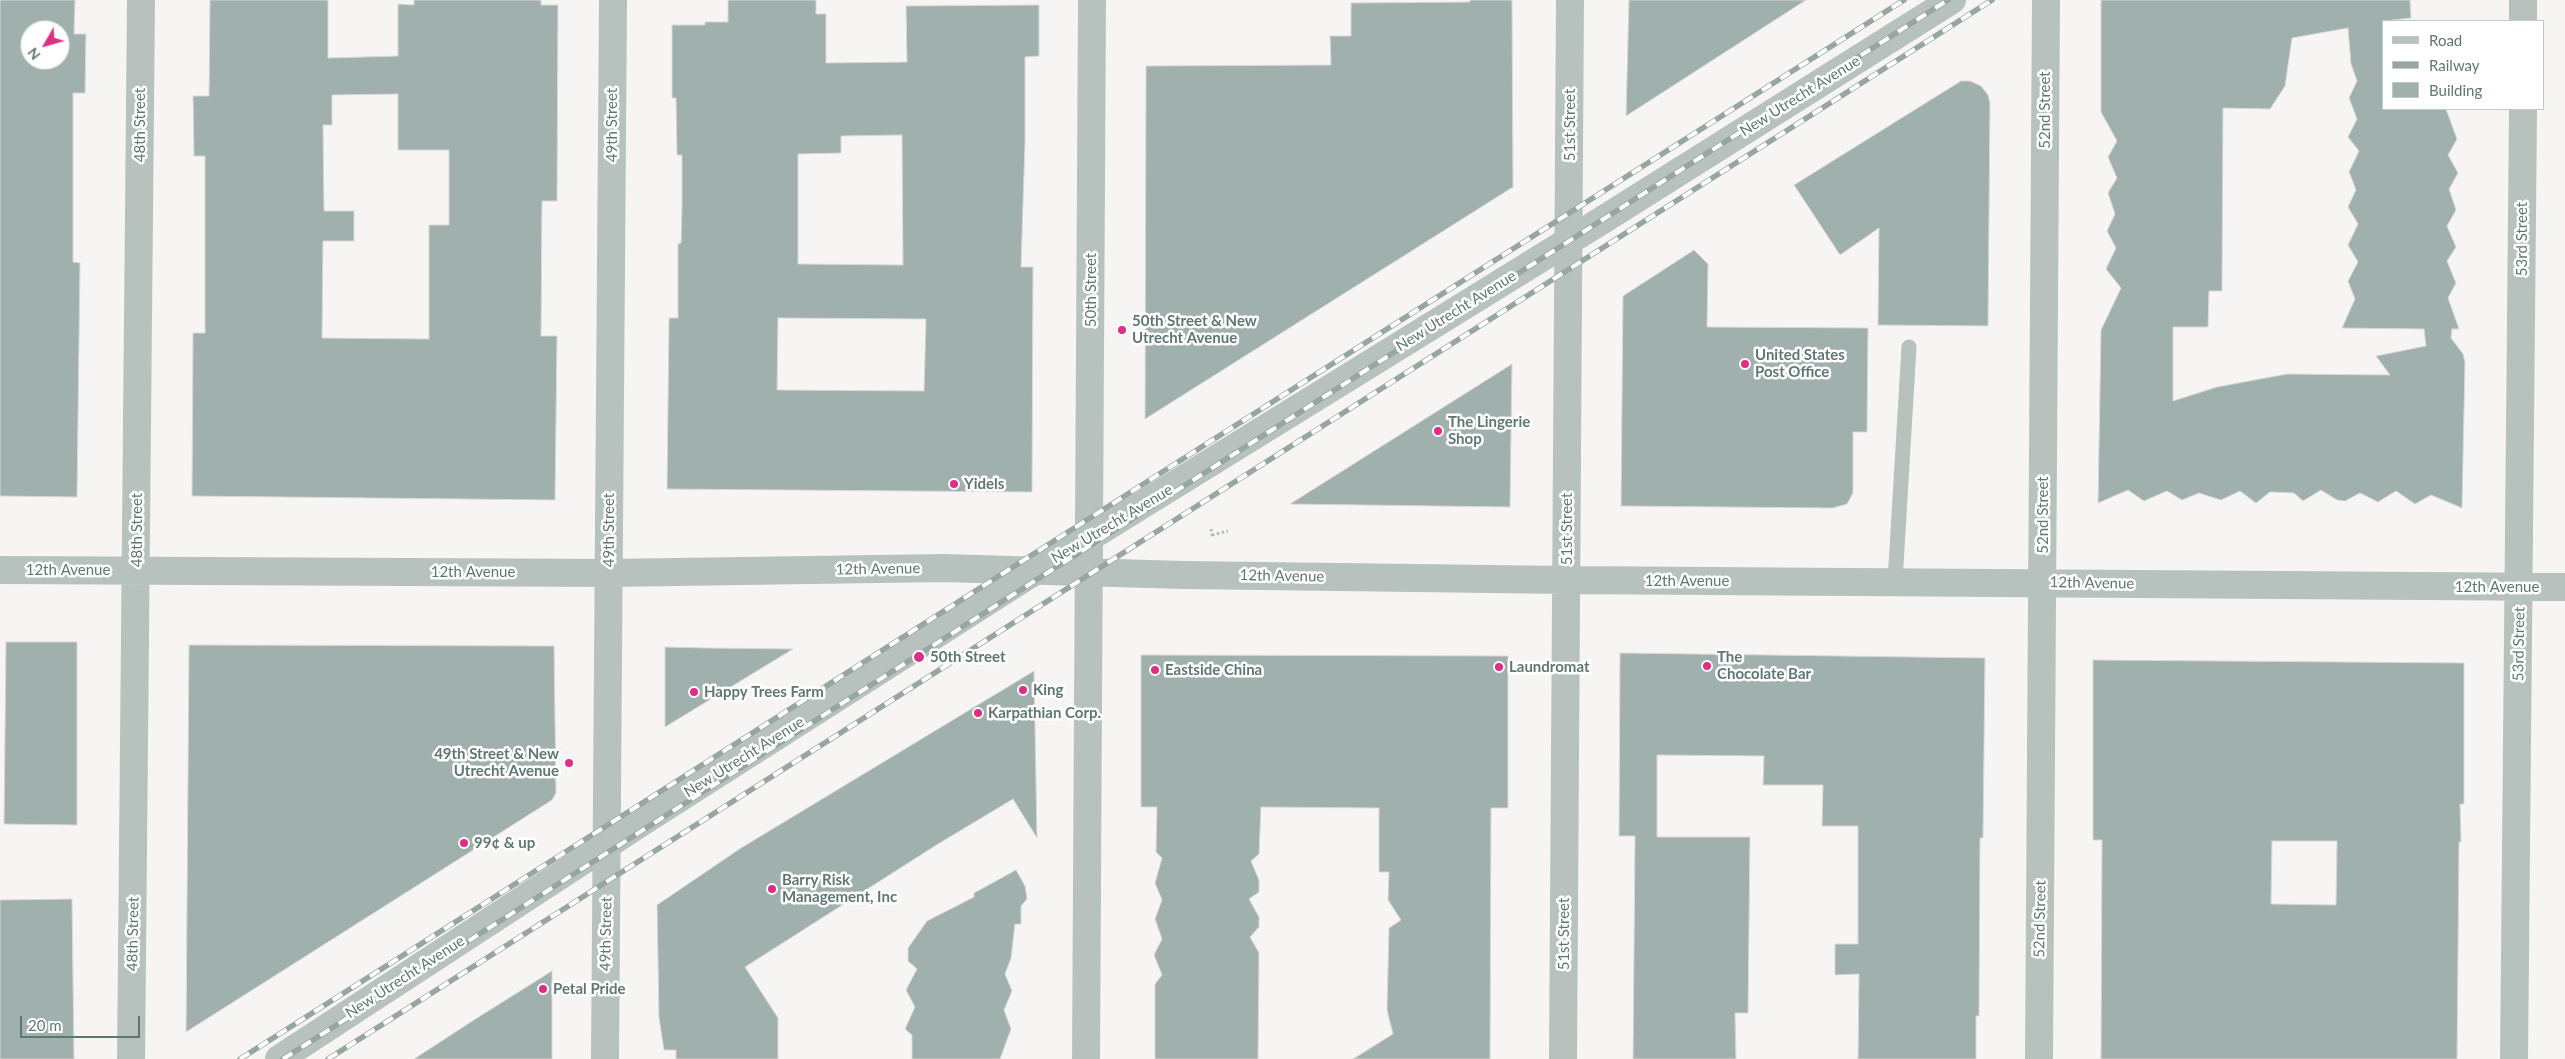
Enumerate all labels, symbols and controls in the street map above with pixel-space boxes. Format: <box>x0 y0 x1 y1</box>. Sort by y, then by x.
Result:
north arrow <box>20 20 70 70</box>
legend <box>2382 20 2545 110</box>
text: Road <box>2429 31 2462 49</box>
text: N <box>24 44 44 63</box>
street label: New Utrecht Avenue <box>1737 52 1863 140</box>
text: Railway <box>2429 56 2480 74</box>
street label: 52nd Street <box>2036 71 2054 149</box>
text: Building <box>2429 81 2482 99</box>
street label: 48th Street <box>131 88 149 162</box>
street label: 49th Street <box>603 88 621 162</box>
street label: 51st Street <box>1561 89 1579 161</box>
street label: 53rd Street <box>2513 202 2531 276</box>
street label: 50th Street <box>1082 253 1100 327</box>
street label: New Utrecht Avenue <box>1393 267 1519 355</box>
place label: 50th Street & New Utrecht Avenue <box>1132 312 1257 347</box>
marker: 50th Street & New Utrecht Avenue <box>1116 324 1128 336</box>
place label: United States Post Office <box>1755 346 1845 381</box>
marker: United States Post Office <box>1739 358 1751 370</box>
place label: The Lingerie Shop <box>1448 413 1530 448</box>
marker: The Lingerie Shop <box>1432 425 1444 437</box>
place label: Yidels <box>964 475 1004 493</box>
street label: 52nd Street <box>2034 476 2052 554</box>
marker: Yidels <box>948 478 960 490</box>
street label: New Utrecht Avenue <box>1048 481 1176 567</box>
street label: 48th Street <box>128 493 146 567</box>
street label: 49th Street <box>600 493 618 567</box>
street label: 51st Street <box>1558 493 1576 565</box>
street label: 12th Avenue <box>836 559 920 579</box>
street label: 12th Avenue <box>26 561 110 579</box>
street label: 12th Avenue <box>431 563 515 581</box>
street label: 12th Avenue <box>1240 566 1324 586</box>
street label: 12th Avenue <box>1645 572 1729 590</box>
street label: 12th Avenue <box>2050 573 2134 593</box>
street label: 12th Avenue <box>2455 578 2539 596</box>
street label: 53rd Street <box>2509 607 2529 681</box>
place label: 50th Street <box>930 648 1005 666</box>
place label: The Chocolate Bar <box>1717 648 1811 683</box>
marker: 50th Street <box>912 650 926 664</box>
place label: Laundromat <box>1509 658 1589 676</box>
marker: The Chocolate Bar <box>1701 660 1713 672</box>
place label: Eastside China <box>1165 661 1262 679</box>
marker: Laundromat <box>1493 661 1505 673</box>
marker: Eastside China <box>1149 664 1161 676</box>
place label: King <box>1033 681 1063 699</box>
place label: Happy Trees Farm <box>704 683 824 701</box>
marker: King <box>1017 684 1029 696</box>
marker: Happy Trees Farm <box>688 686 700 698</box>
place label: Karpathian Corp. <box>988 704 1101 722</box>
marker: Karpathian Corp. <box>972 707 984 719</box>
street label: New Utrecht Avenue <box>681 713 807 801</box>
place label: 49th Street & New Utrecht Avenue <box>434 745 559 780</box>
marker: 49th Street & New Utrecht Avenue <box>563 757 575 769</box>
place label: 99¢ & up <box>474 834 535 852</box>
marker: 99¢ & up <box>458 837 470 849</box>
place label: Barry Risk Management, Inc <box>782 871 897 906</box>
street label: 52nd Street <box>2030 880 2050 958</box>
marker: Barry Risk Management, Inc <box>766 883 778 895</box>
street label: 48th Street <box>123 897 143 971</box>
street label: 49th Street <box>596 897 616 971</box>
street label: 51st Street <box>1555 898 1573 970</box>
street label: New Utrecht Avenue <box>342 932 468 1022</box>
place label: Petal Pride <box>553 980 626 998</box>
marker: Petal Pride <box>537 983 549 995</box>
scale bar <box>22 1006 142 1038</box>
text: 20 m <box>28 1016 62 1034</box>

